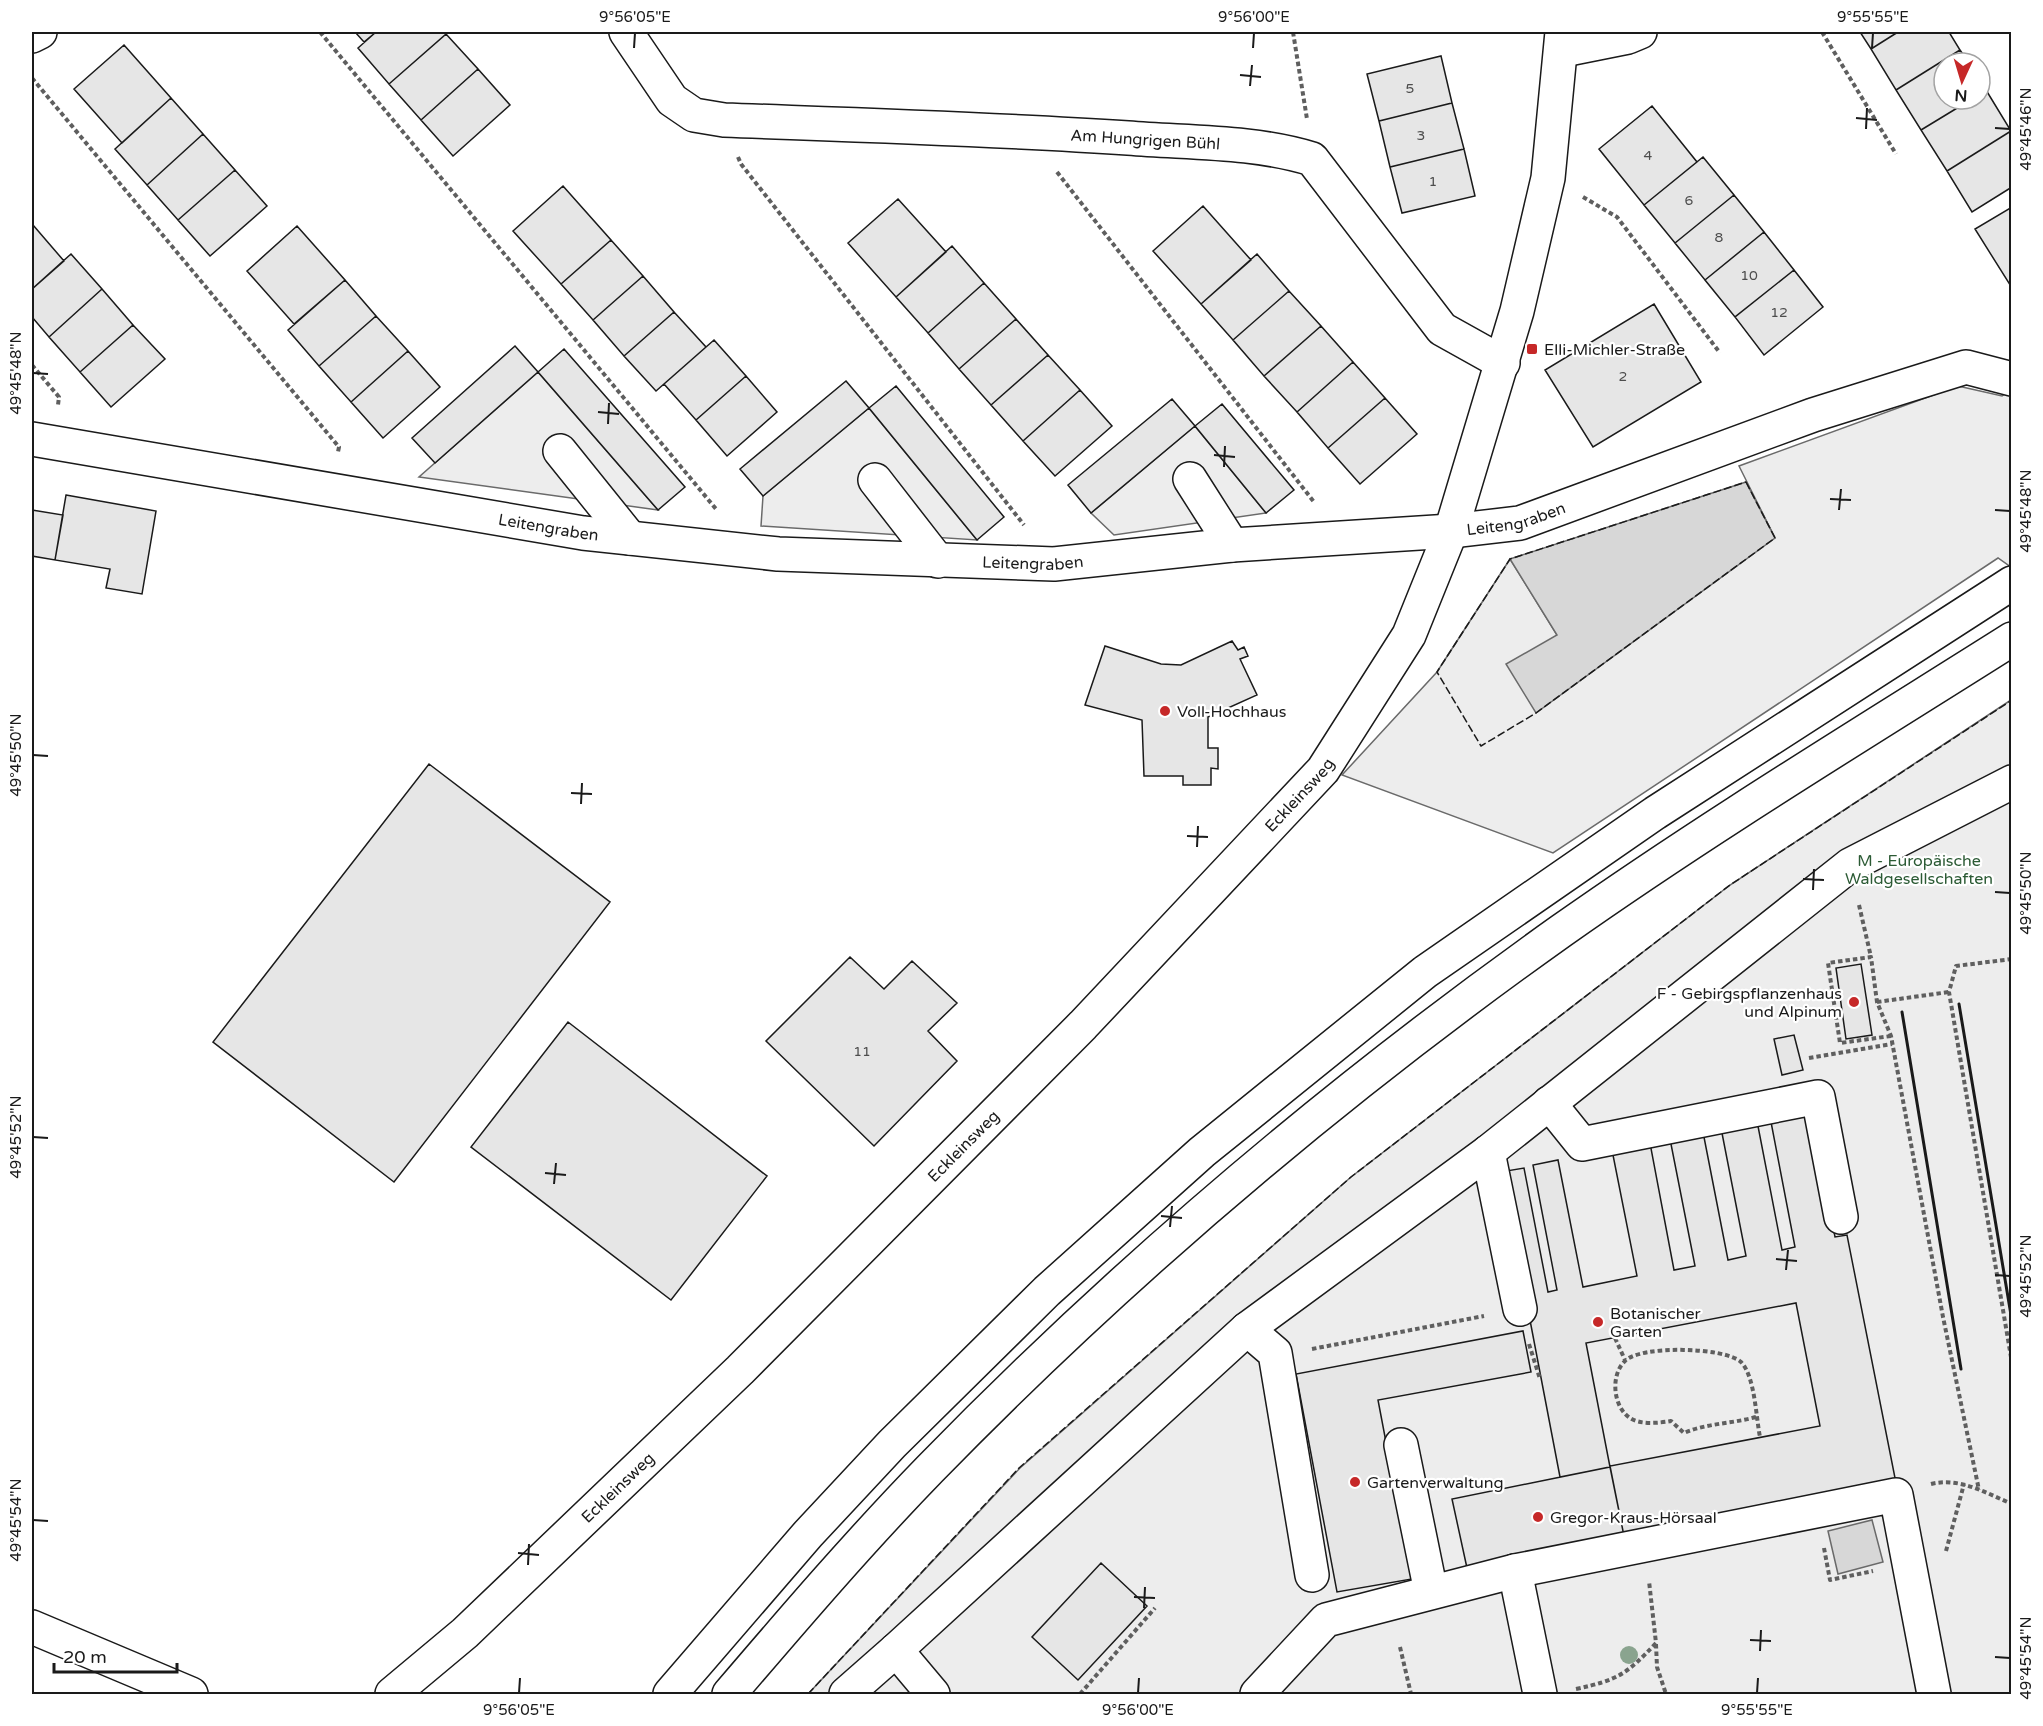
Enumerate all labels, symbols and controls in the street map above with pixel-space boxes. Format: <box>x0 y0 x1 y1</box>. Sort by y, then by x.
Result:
text: 9°56'05"E <box>599 8 671 26</box>
text: 9°56'00"E <box>1218 8 1290 26</box>
text: 9°55'55"E <box>1837 8 1909 26</box>
north arrow <box>1932 51 1992 111</box>
house number: 5 <box>1406 80 1414 97</box>
text: N <box>1954 85 1968 105</box>
text: 49°45'46"N <box>2017 87 2035 171</box>
street label: Am Hungrigen Bühl <box>1070 125 1221 155</box>
house number: 3 <box>1417 127 1425 144</box>
house number: 4 <box>1644 147 1653 164</box>
house number: 1 <box>1429 173 1437 190</box>
house number: 6 <box>1685 192 1694 209</box>
house number: 8 <box>1715 229 1724 246</box>
house number: 10 <box>1740 267 1758 284</box>
house number: 12 <box>1770 304 1788 321</box>
text: 49°45'48"N <box>7 331 25 415</box>
place label: Elli-Michler-Straße <box>1544 340 1685 360</box>
marker: Elli-Michler-Straße <box>1525 342 1539 356</box>
house number: 2 <box>1619 368 1627 385</box>
text: 49°45'48"N <box>2017 469 2035 553</box>
street label: Leitengraben <box>1465 498 1568 540</box>
street label: Leitengraben <box>497 510 600 546</box>
street label: Leitengraben <box>982 552 1084 575</box>
place label: Voll-Hochhaus <box>1177 702 1286 722</box>
marker: Voll-Hochhaus <box>1158 704 1172 718</box>
text: 49°45'50"N <box>7 713 25 797</box>
street label: Eckleinsweg <box>1261 755 1339 837</box>
park label: M - Europäische Waldgesellschaften <box>1845 851 1993 889</box>
text: 49°45'50"N <box>2017 851 2035 935</box>
place label: F - Gebirgspflanzenhaus und Alpinum <box>1657 984 1842 1022</box>
marker: F - Gebirgspflanzenhaus und Alpinum <box>1847 995 1861 1009</box>
house number: 11 <box>853 1043 871 1060</box>
text: 49°45'52"N <box>7 1095 25 1179</box>
street label: Eckleinsweg <box>924 1106 1004 1187</box>
text: 49°45'52"N <box>2017 1234 2035 1318</box>
place label: Botanischer Garten <box>1610 1304 1702 1342</box>
marker: Botanischer Garten <box>1591 1315 1605 1329</box>
street label: Eckleinsweg <box>577 1448 659 1527</box>
place label: Gartenverwaltung <box>1367 1473 1504 1493</box>
marker: Gartenverwaltung <box>1348 1475 1362 1489</box>
text: 49°45'54"N <box>7 1478 25 1562</box>
place label: Gregor-Kraus-Hörsaal <box>1550 1508 1717 1528</box>
marker: Gregor-Kraus-Hörsaal <box>1531 1510 1545 1524</box>
text: 49°45'54"N <box>2017 1616 2035 1700</box>
scale bar <box>54 1636 177 1674</box>
text: 20 m <box>63 1646 107 1668</box>
text: 9°56'05"E <box>483 1701 555 1719</box>
text: 9°56'00"E <box>1102 1701 1174 1719</box>
text: 9°55'55"E <box>1721 1701 1793 1719</box>

